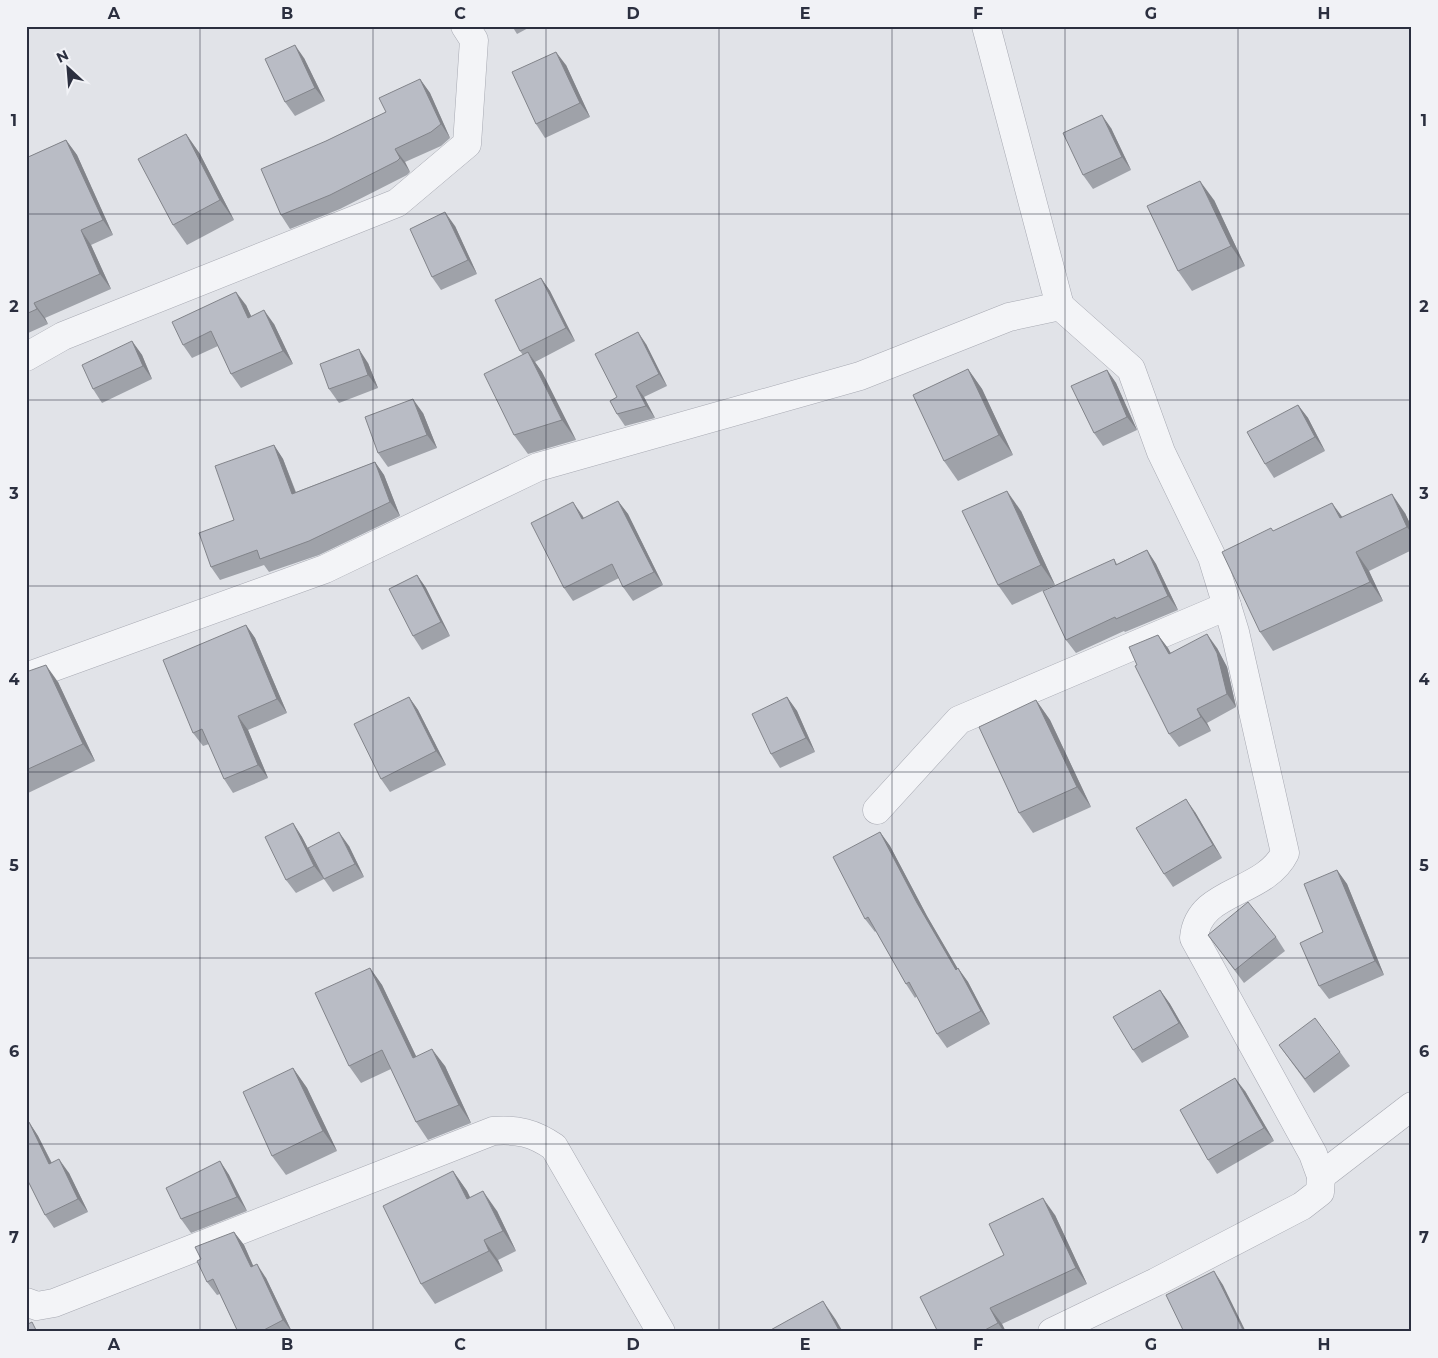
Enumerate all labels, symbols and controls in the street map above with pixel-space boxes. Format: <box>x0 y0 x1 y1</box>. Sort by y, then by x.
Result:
text: A <box>107 4 121 23</box>
text: B <box>281 4 293 23</box>
text: C <box>454 4 466 23</box>
text: D <box>626 4 640 23</box>
text: E <box>800 4 810 23</box>
text: F <box>973 4 983 23</box>
text: G <box>1145 4 1157 23</box>
text: H <box>1318 4 1330 23</box>
north arrow <box>42 42 92 92</box>
text: N <box>53 46 71 67</box>
text: 1 <box>11 111 17 130</box>
text: 1 <box>1421 111 1427 130</box>
text: 2 <box>9 297 19 316</box>
text: 2 <box>1419 297 1429 316</box>
text: 3 <box>8 484 19 503</box>
text: 3 <box>1418 484 1429 503</box>
text: 4 <box>8 670 20 689</box>
text: 4 <box>1418 670 1430 689</box>
text: 5 <box>9 856 19 875</box>
text: 5 <box>1419 856 1429 875</box>
text: 6 <box>9 1042 19 1061</box>
text: 6 <box>1419 1042 1429 1061</box>
text: 7 <box>9 1228 19 1247</box>
text: 7 <box>1419 1228 1429 1247</box>
text: A <box>107 1335 121 1354</box>
text: B <box>281 1335 293 1354</box>
text: C <box>454 1335 466 1354</box>
text: D <box>626 1335 640 1354</box>
text: E <box>800 1335 810 1354</box>
text: F <box>973 1335 983 1354</box>
text: G <box>1145 1335 1157 1354</box>
text: H <box>1318 1335 1330 1354</box>

